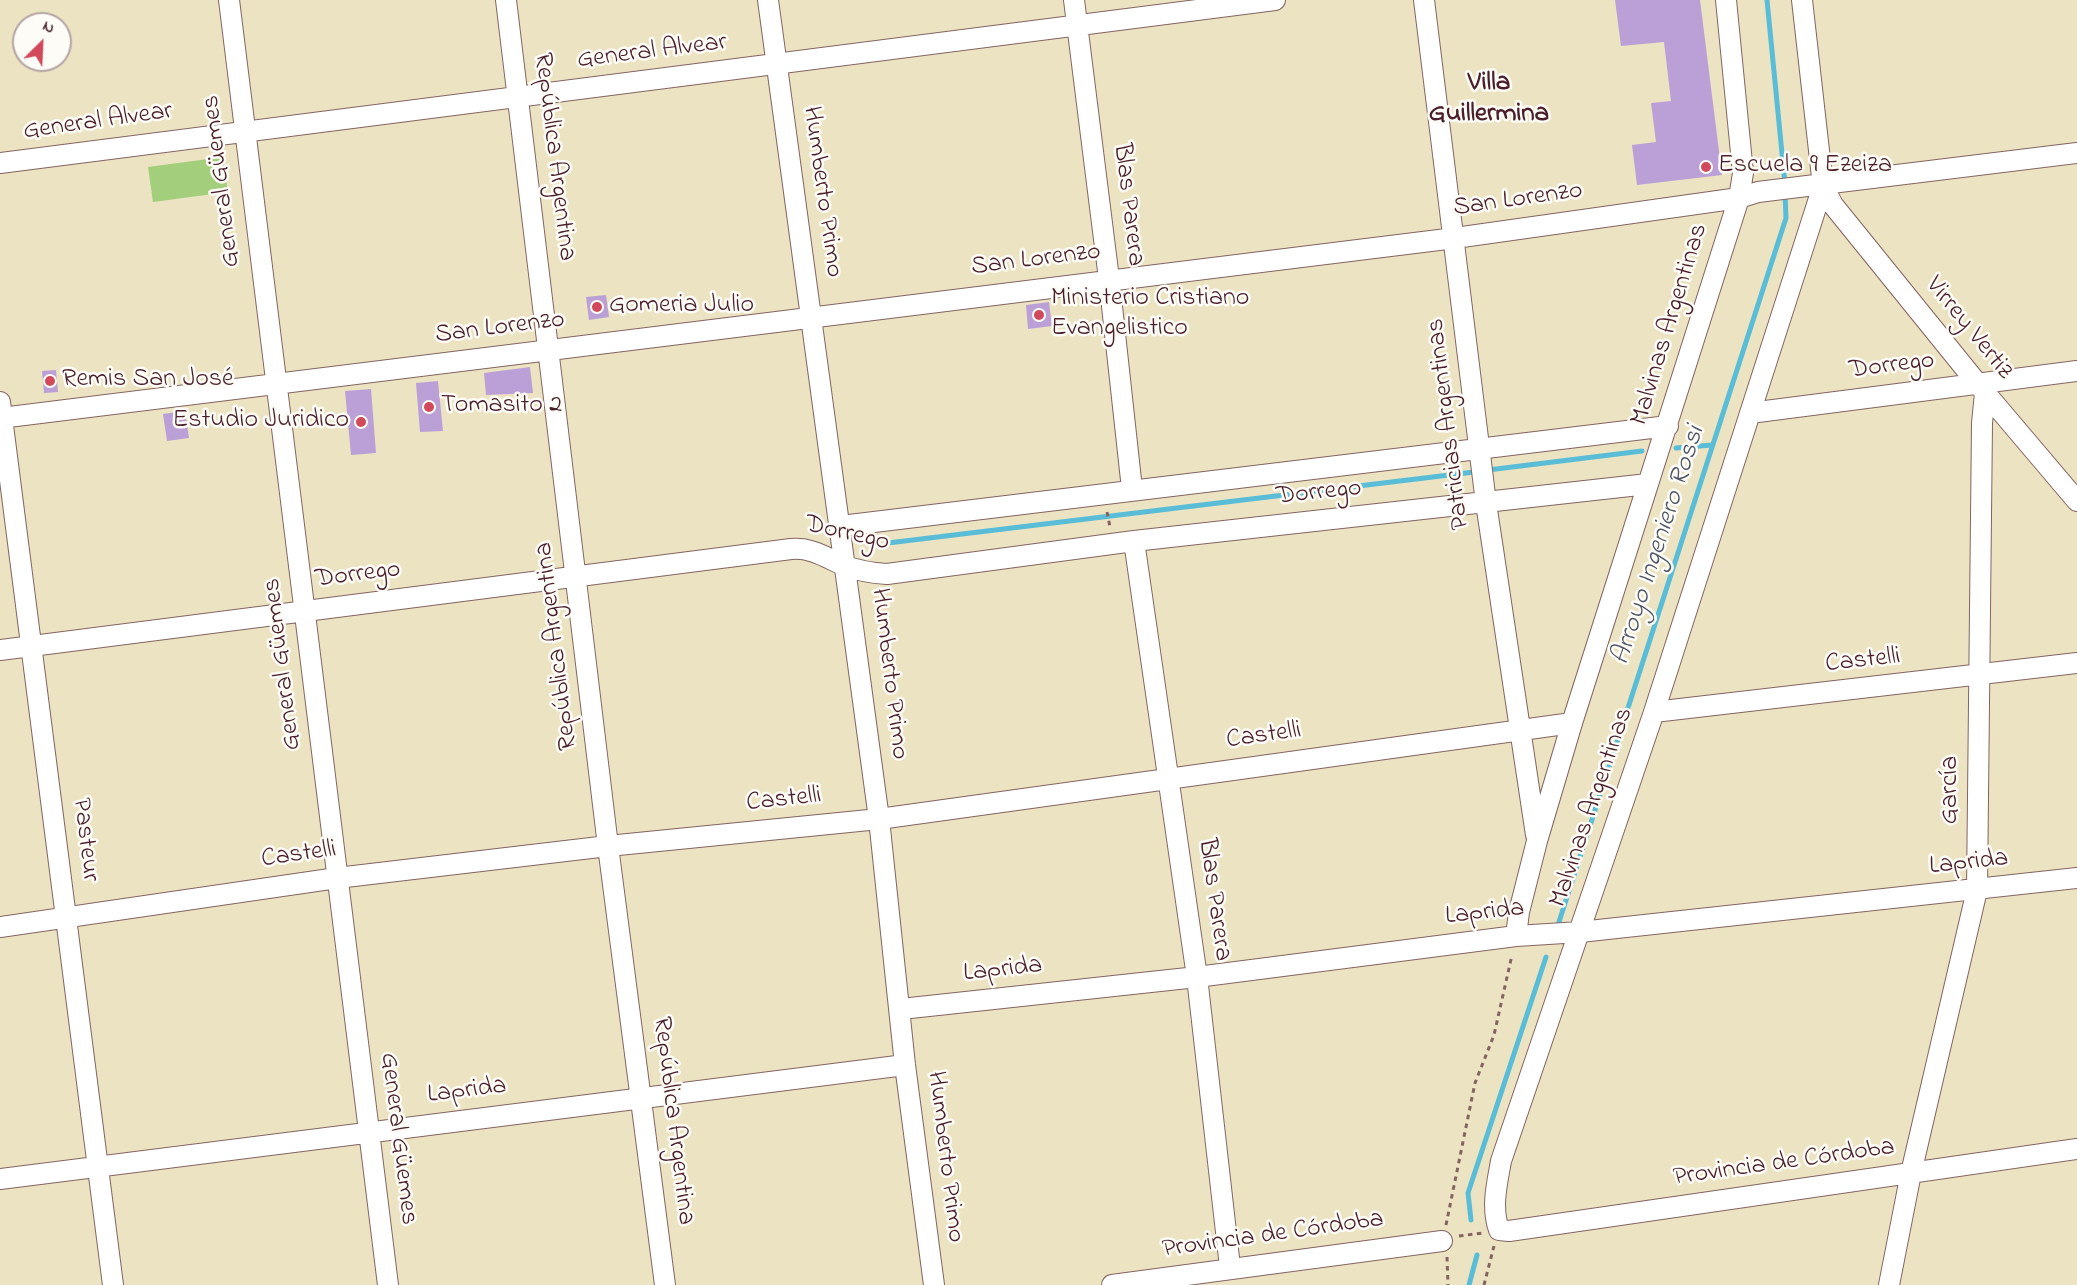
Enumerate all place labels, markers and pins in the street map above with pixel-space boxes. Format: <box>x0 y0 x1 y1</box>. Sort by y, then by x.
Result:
place label: Escuela 9 Ezeiza <box>1718 151 1892 183</box>
marker: Escuela 9 Ezeiza <box>1699 160 1713 174</box>
place label: Ministerio Cristiano Evangelistico <box>1051 284 1249 346</box>
place label: Gomeria Julio <box>609 291 754 323</box>
marker: Gomeria Julio <box>590 300 604 314</box>
marker: Ministerio Cristiano Evangelistico <box>1032 308 1046 322</box>
place label: Remis San José <box>62 365 234 397</box>
marker: Remis San José <box>43 374 57 388</box>
place label: Tomasito 2 <box>441 391 562 423</box>
marker: Tomasito 2 <box>422 400 436 414</box>
place label: Estudio Juridico <box>173 406 349 438</box>
marker: Estudio Juridico <box>354 415 368 429</box>

